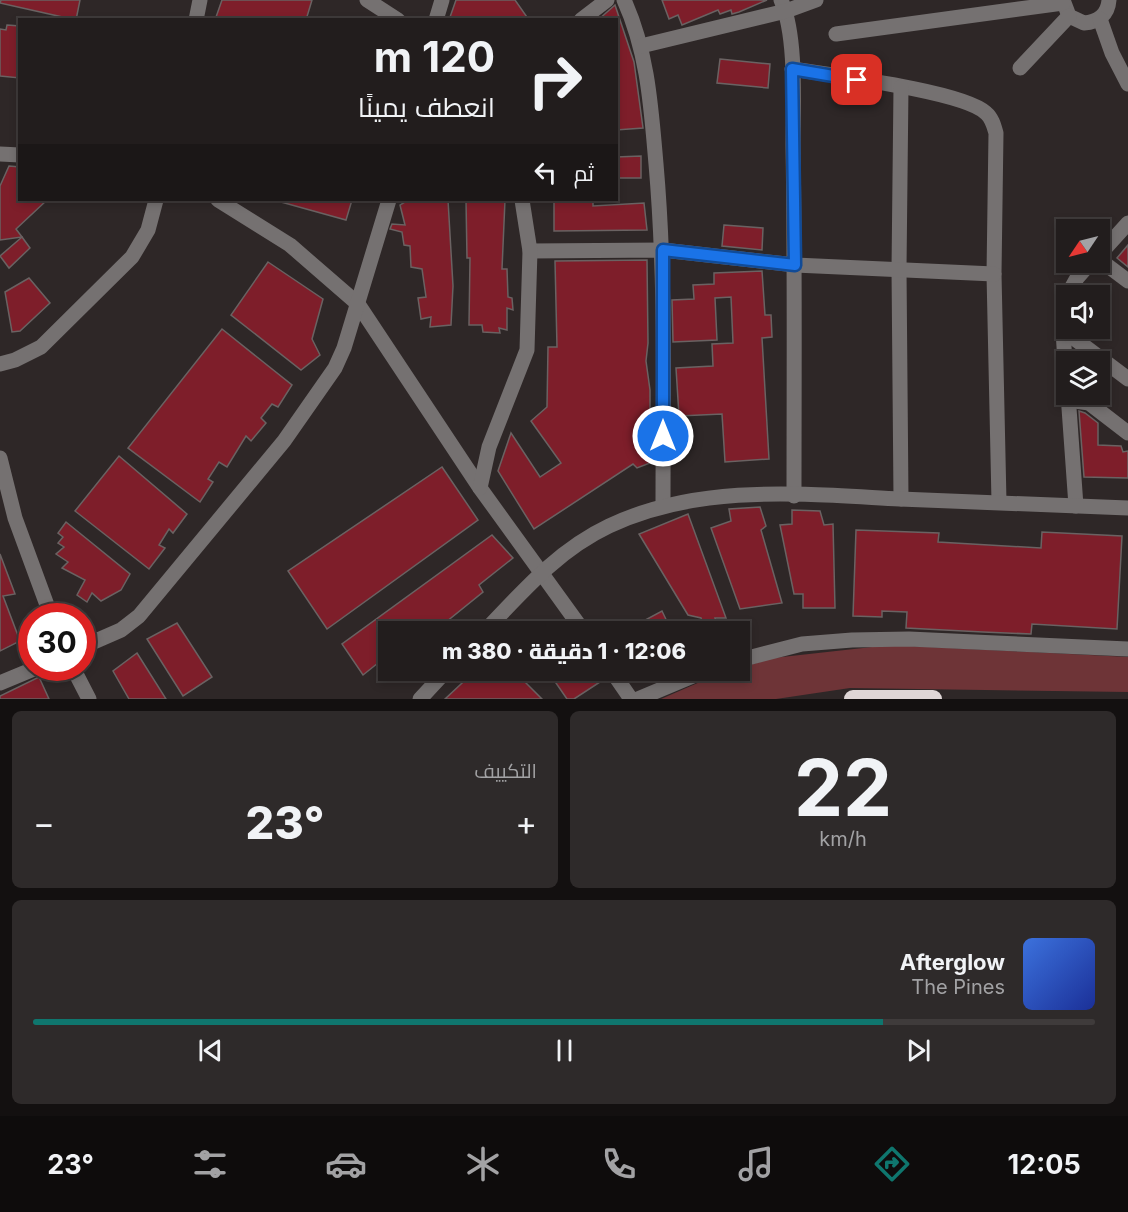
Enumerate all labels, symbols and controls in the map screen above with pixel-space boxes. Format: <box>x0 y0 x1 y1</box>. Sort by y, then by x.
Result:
text: 120 m <box>374 31 495 82</box>
icon: right <box>516 42 594 120</box>
pin <box>831 54 882 105</box>
icon: arrive <box>840 63 873 96</box>
text: انعطف يمينًا <box>358 91 495 124</box>
icon: left <box>529 156 562 189</box>
text: ثم <box>574 160 594 186</box>
north arrow <box>1056 219 1110 273</box>
map controls <box>1056 219 1110 405</box>
button: sound <box>1056 285 1110 339</box>
button: layers <box>1056 351 1110 405</box>
position arrow <box>631 404 695 468</box>
speed limit sign: 30 <box>18 603 96 681</box>
text: 12:06 · 1 دقيقة · 380 m <box>442 638 686 664</box>
text: 22 <box>794 740 892 835</box>
text: التكييف <box>474 759 537 783</box>
text: 23° <box>246 795 324 850</box>
text: − <box>33 803 55 843</box>
text: + <box>515 803 537 843</box>
text: km/h <box>819 827 867 851</box>
text: Afterglow <box>900 949 1005 975</box>
text: The Pines <box>911 975 1005 999</box>
icon: previous <box>194 1034 227 1067</box>
icon: pause <box>548 1034 581 1067</box>
icon: next <box>902 1034 935 1067</box>
icon: filters <box>189 1143 231 1185</box>
icon: car <box>325 1143 367 1185</box>
icon: climate <box>462 1143 504 1185</box>
icon: phone <box>598 1143 640 1185</box>
icon: music <box>735 1143 777 1185</box>
icon: directions <box>871 1143 913 1185</box>
text: 23° <box>47 1148 94 1181</box>
text: 12:05 <box>1008 1148 1081 1181</box>

